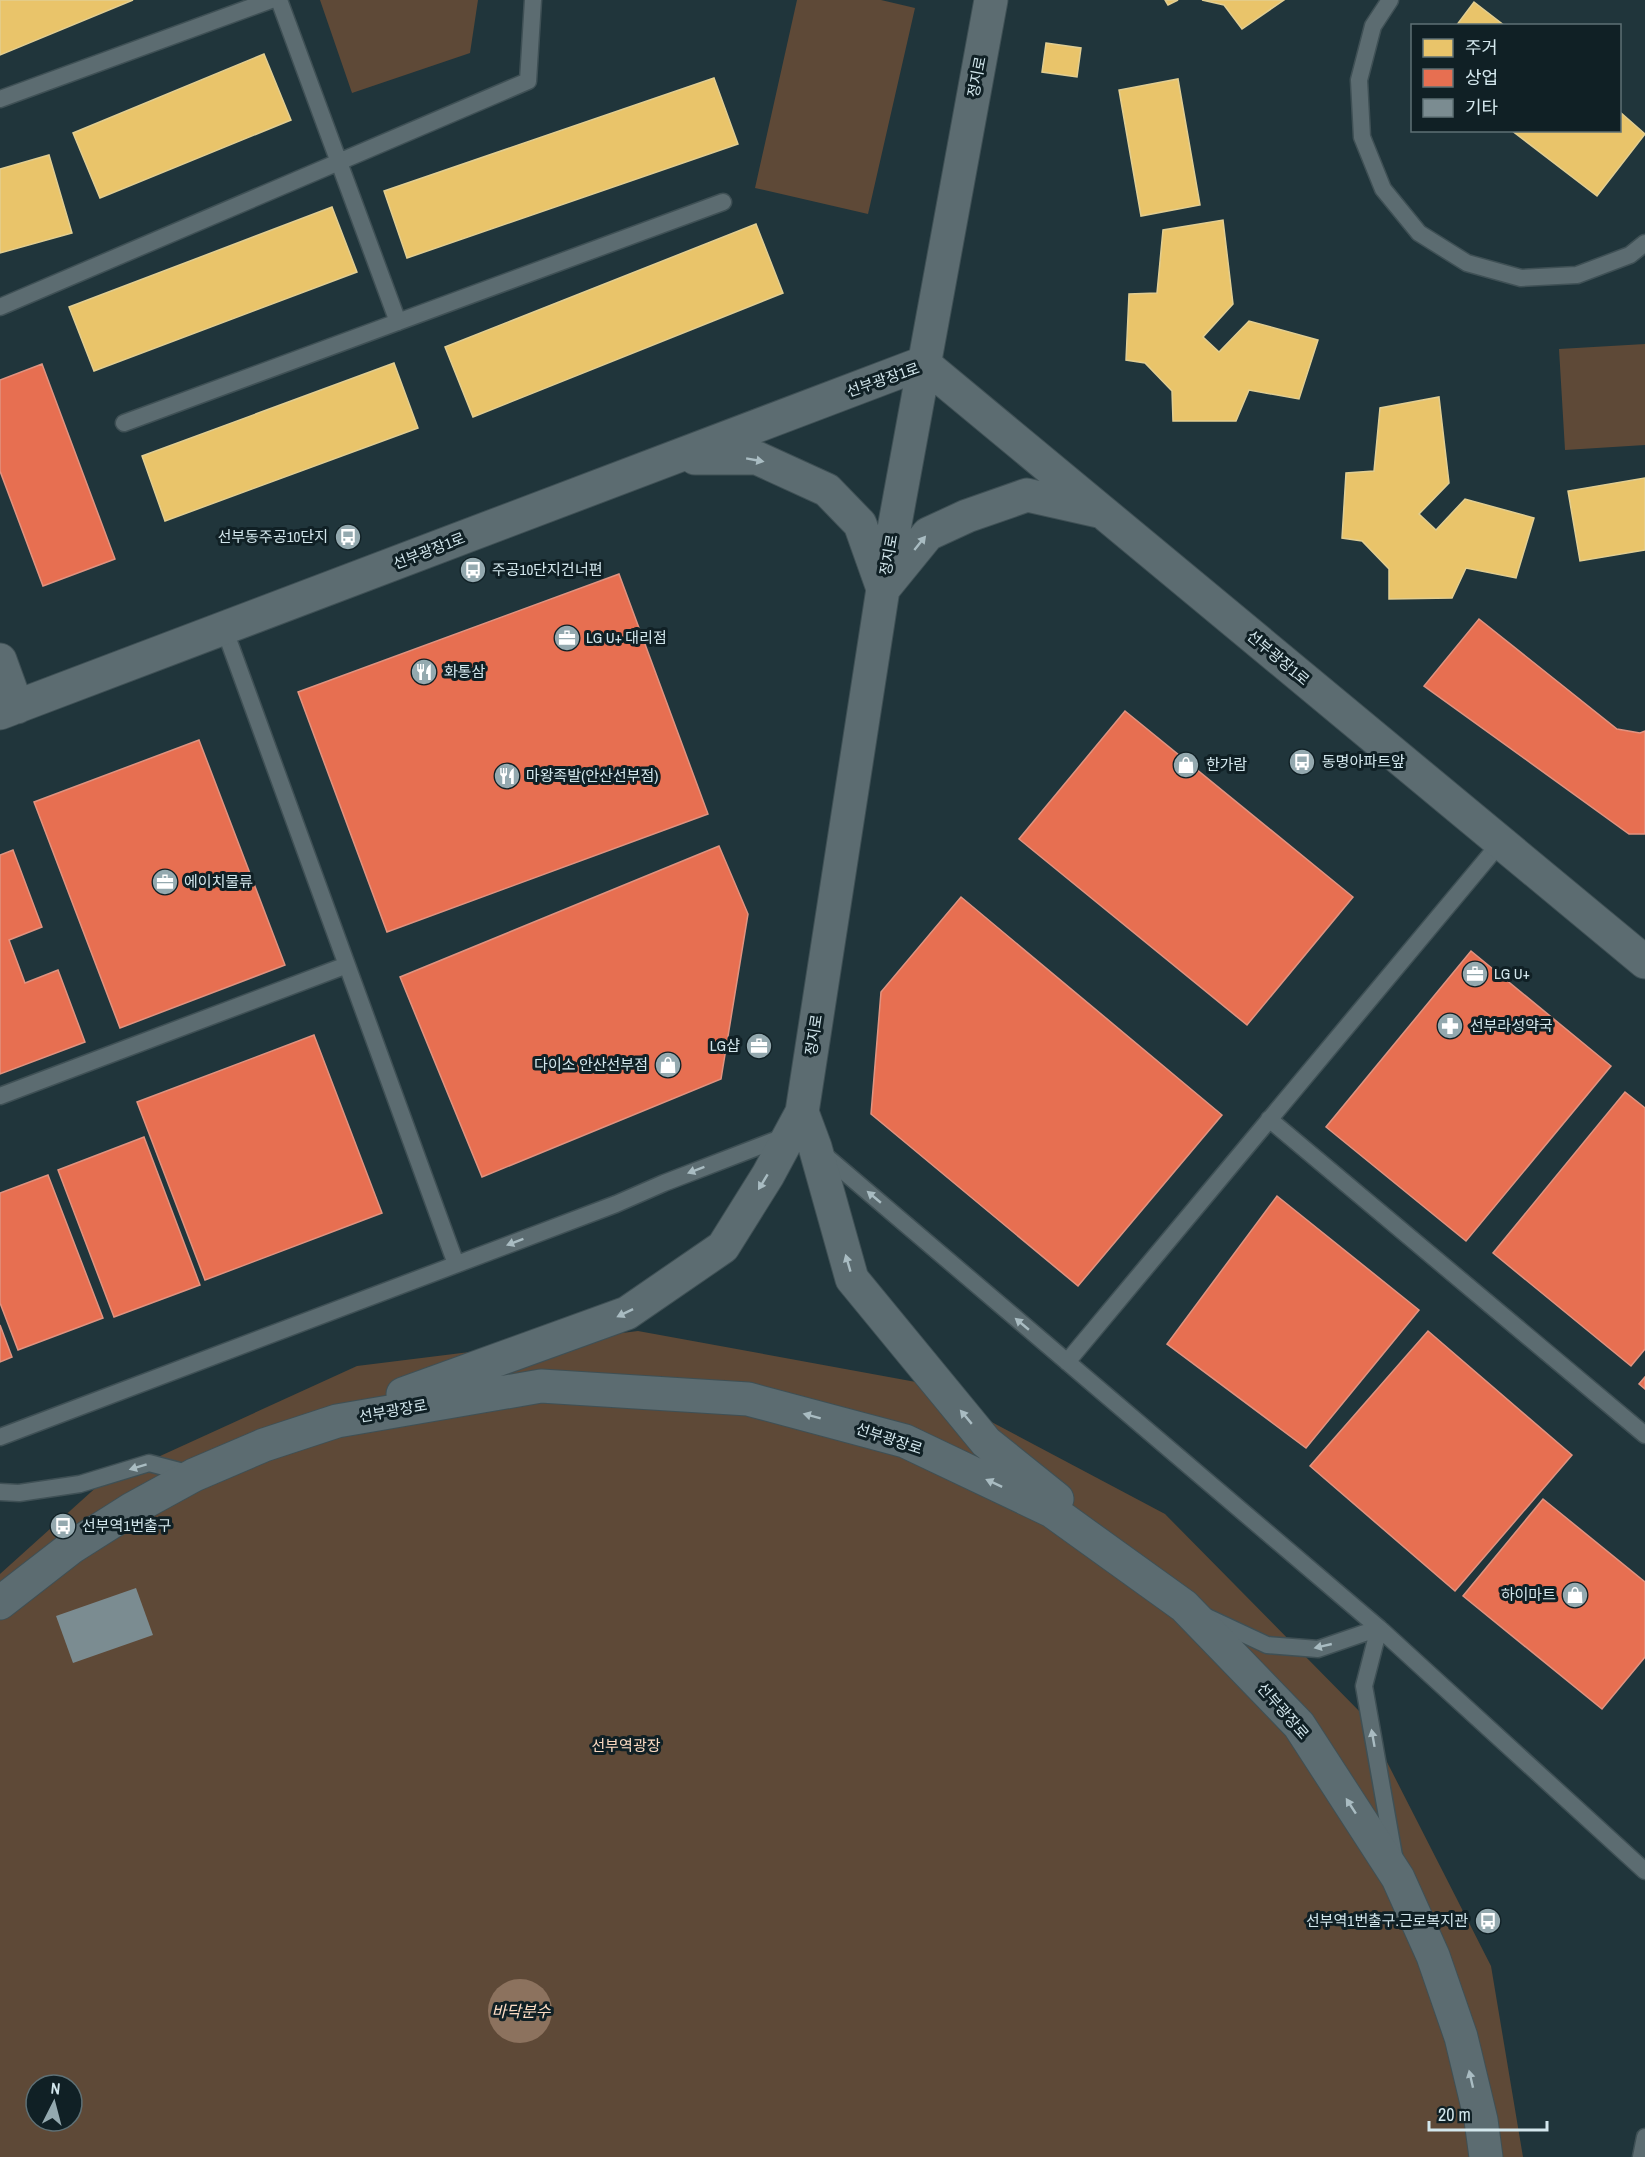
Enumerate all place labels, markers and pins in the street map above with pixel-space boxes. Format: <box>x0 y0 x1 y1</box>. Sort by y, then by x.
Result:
bus stop icon: 선부동주공10단지 <box>333 522 363 552</box>
place label: 선부동주공10단지 <box>218 526 328 547</box>
bus stop icon: 주공10단지건너편 <box>458 555 488 585</box>
place label: 주공10단지건너편 <box>492 559 602 580</box>
office icon: LG U+ 대리점 <box>552 623 582 653</box>
place label: LG U+ 대리점 <box>586 627 667 648</box>
restaurant icon: 화통삼 <box>409 657 439 687</box>
place label: 화통삼 <box>444 661 486 682</box>
bus stop icon: 동명아파트앞 <box>1287 747 1317 777</box>
shop icon: 한가람 <box>1171 750 1201 780</box>
place label: 동명아파트앞 <box>1322 751 1405 772</box>
place label: 한가람 <box>1206 754 1248 775</box>
restaurant icon: 마왕족발(안산선부점) <box>492 761 522 791</box>
place label: 마왕족발(안산선부점) <box>526 765 658 786</box>
office icon: 에이치물류 <box>150 867 180 897</box>
place label: 에이치물류 <box>184 871 253 892</box>
office icon: LG U+ <box>1460 959 1490 989</box>
place label: LG U+ <box>1494 963 1530 984</box>
pharmacy icon: 선부라성약국 <box>1435 1011 1465 1041</box>
place label: 선부라성약국 <box>1470 1015 1553 1036</box>
office icon: LG샵 <box>744 1031 774 1061</box>
place label: LG샵 <box>710 1035 740 1056</box>
shop icon: 다이소 안산선부점 <box>653 1050 683 1080</box>
place label: 다이소 안산선부점 <box>534 1054 648 1075</box>
bus stop icon: 선부역1번출구 <box>48 1511 78 1541</box>
place label: 선부역1번출구 <box>82 1515 172 1536</box>
shop icon: 하이마트 <box>1560 1580 1590 1610</box>
place label: 하이마트 <box>1501 1584 1556 1605</box>
bus stop icon: 선부역1번출구.근로복지관 <box>1473 1906 1503 1936</box>
place label: 선부역1번출구.근로복지관 <box>1306 1910 1468 1931</box>

